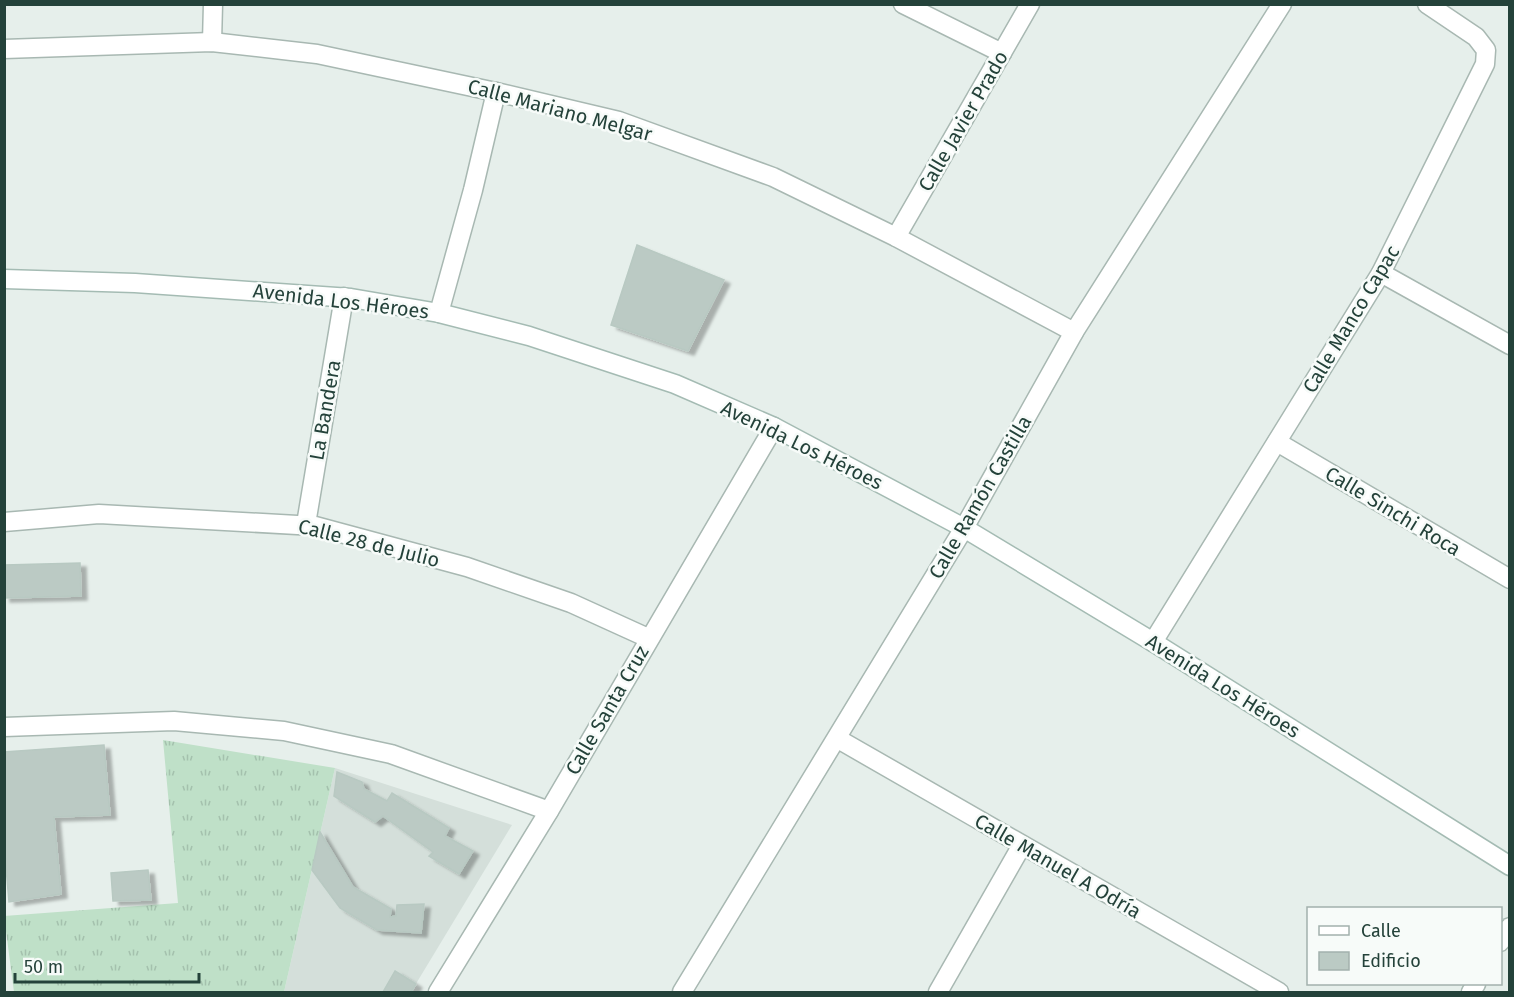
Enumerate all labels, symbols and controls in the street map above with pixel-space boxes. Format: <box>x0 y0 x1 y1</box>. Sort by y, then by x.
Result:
street label: Calle Javier Prado <box>913 46 1013 196</box>
street label: Calle Mariano Melgar <box>465 74 655 146</box>
street label: Calle Manco Capac <box>1297 241 1405 397</box>
street label: Avenida Los Héroes <box>252 278 430 324</box>
street label: La Bandera <box>304 358 346 462</box>
street label: Avenida Los Héroes <box>717 395 887 495</box>
street label: Calle Ramón Castilla <box>923 411 1037 583</box>
street label: Calle Sinchi Roca <box>1321 461 1465 561</box>
street label: Calle 28 de Julio <box>296 514 442 572</box>
street label: Avenida Los Héroes <box>1142 629 1304 743</box>
street label: Calle Santa Cruz <box>560 641 654 779</box>
street label: Calle Manuel A Odría <box>971 809 1145 923</box>
legend <box>1307 907 1502 985</box>
text: Calle <box>1361 920 1401 942</box>
scale bar <box>15 946 200 984</box>
text: Edificio <box>1361 950 1421 972</box>
text: 50 m <box>24 956 63 978</box>

